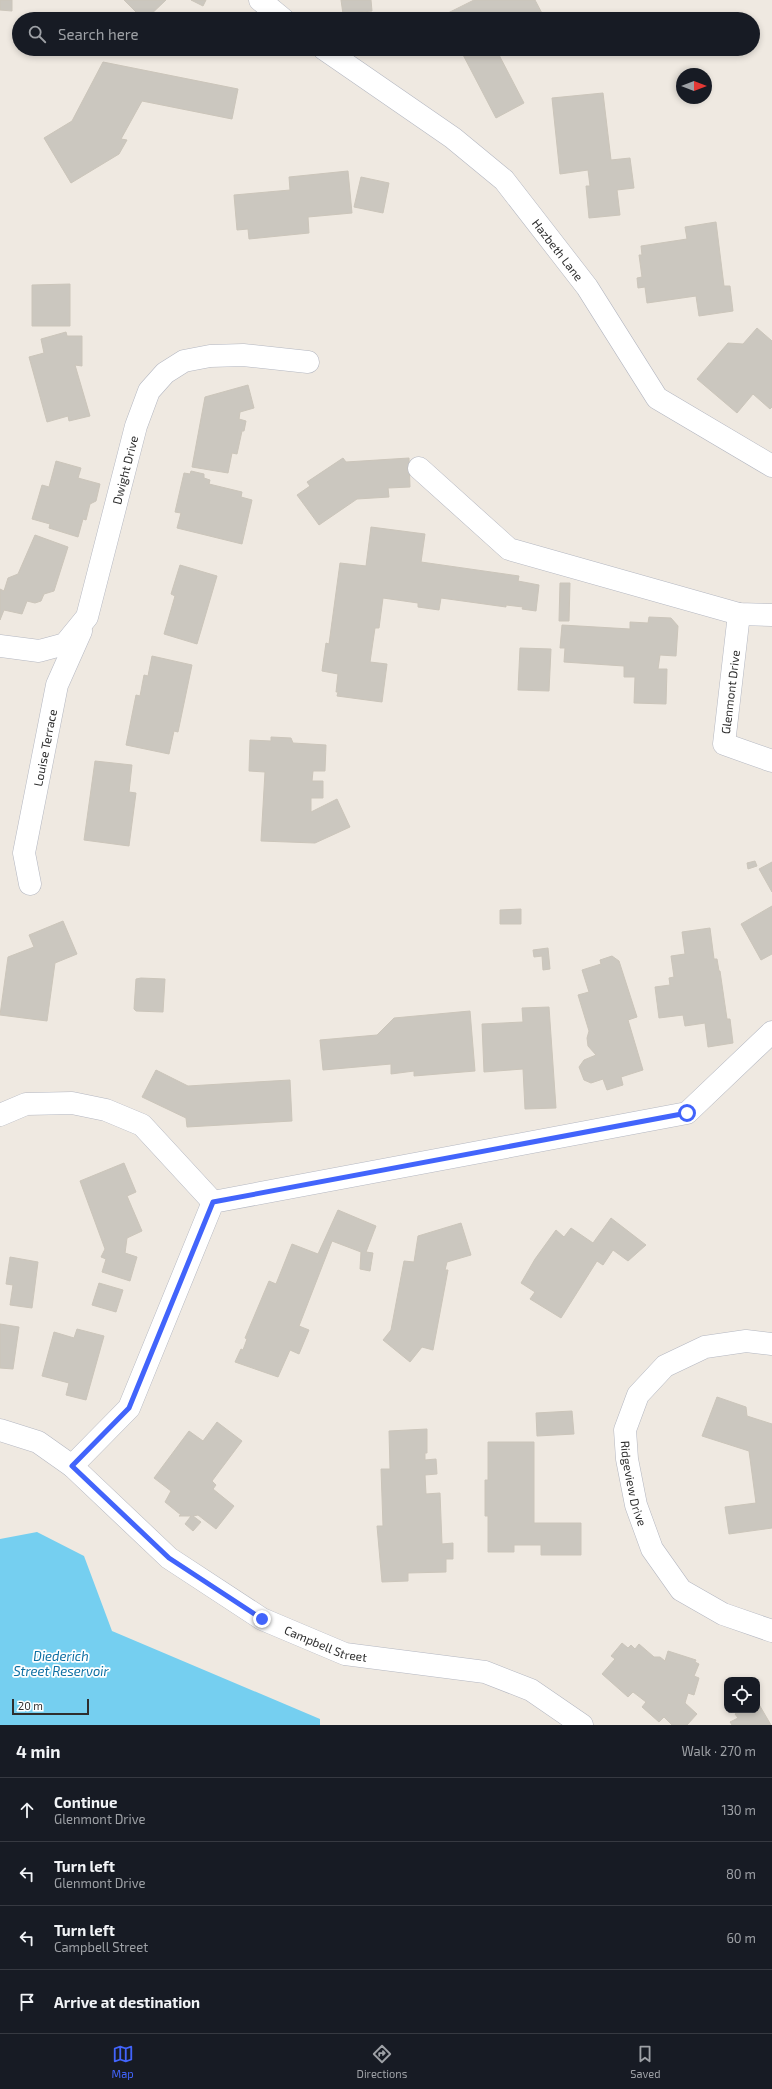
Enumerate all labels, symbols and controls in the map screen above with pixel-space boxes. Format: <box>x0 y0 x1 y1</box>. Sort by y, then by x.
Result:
search box <box>12 12 760 56</box>
icon: search <box>26 23 48 45</box>
text: Search here <box>58 25 139 43</box>
north arrow <box>676 68 712 104</box>
street label: Hazbeth Lane <box>530 216 586 283</box>
street label: Dwight Drive <box>109 434 140 506</box>
street label: Glenmont Drive <box>718 649 742 735</box>
street label: Louise Terrace <box>30 708 59 787</box>
route start <box>678 1104 696 1122</box>
street label: Ridgeview Drive <box>619 1440 650 1528</box>
route end <box>253 1610 271 1628</box>
street label: Campbell Street <box>282 1622 368 1664</box>
water label: Diederich Street Reservoir <box>13 1648 109 1679</box>
map controls <box>724 1677 760 1713</box>
button: locate <box>724 1677 760 1713</box>
scale bar <box>12 1697 89 1716</box>
text: 20 m <box>18 1699 43 1712</box>
text: 4 min <box>16 1741 60 1761</box>
text: Walk · 270 m <box>681 1743 756 1759</box>
text: Continue <box>54 1793 117 1811</box>
icon: ahead <box>16 1799 38 1821</box>
text: 130 m <box>721 1802 756 1818</box>
text: Glenmont Drive <box>54 1811 146 1827</box>
text: Turn left <box>54 1857 115 1875</box>
icon: left <box>16 1863 38 1885</box>
text: 80 m <box>726 1866 756 1882</box>
text: Glenmont Drive <box>54 1875 146 1891</box>
text: Turn left <box>54 1921 115 1939</box>
icon: left <box>16 1927 38 1949</box>
text: 60 m <box>726 1930 756 1946</box>
text: Campbell Street <box>54 1939 148 1955</box>
icon: arrive <box>16 1991 38 2013</box>
text: Arrive at destination <box>54 1993 200 2011</box>
tab: Map <box>112 2043 134 2080</box>
tab: Directions <box>357 2043 407 2080</box>
tab: Saved <box>630 2043 661 2080</box>

